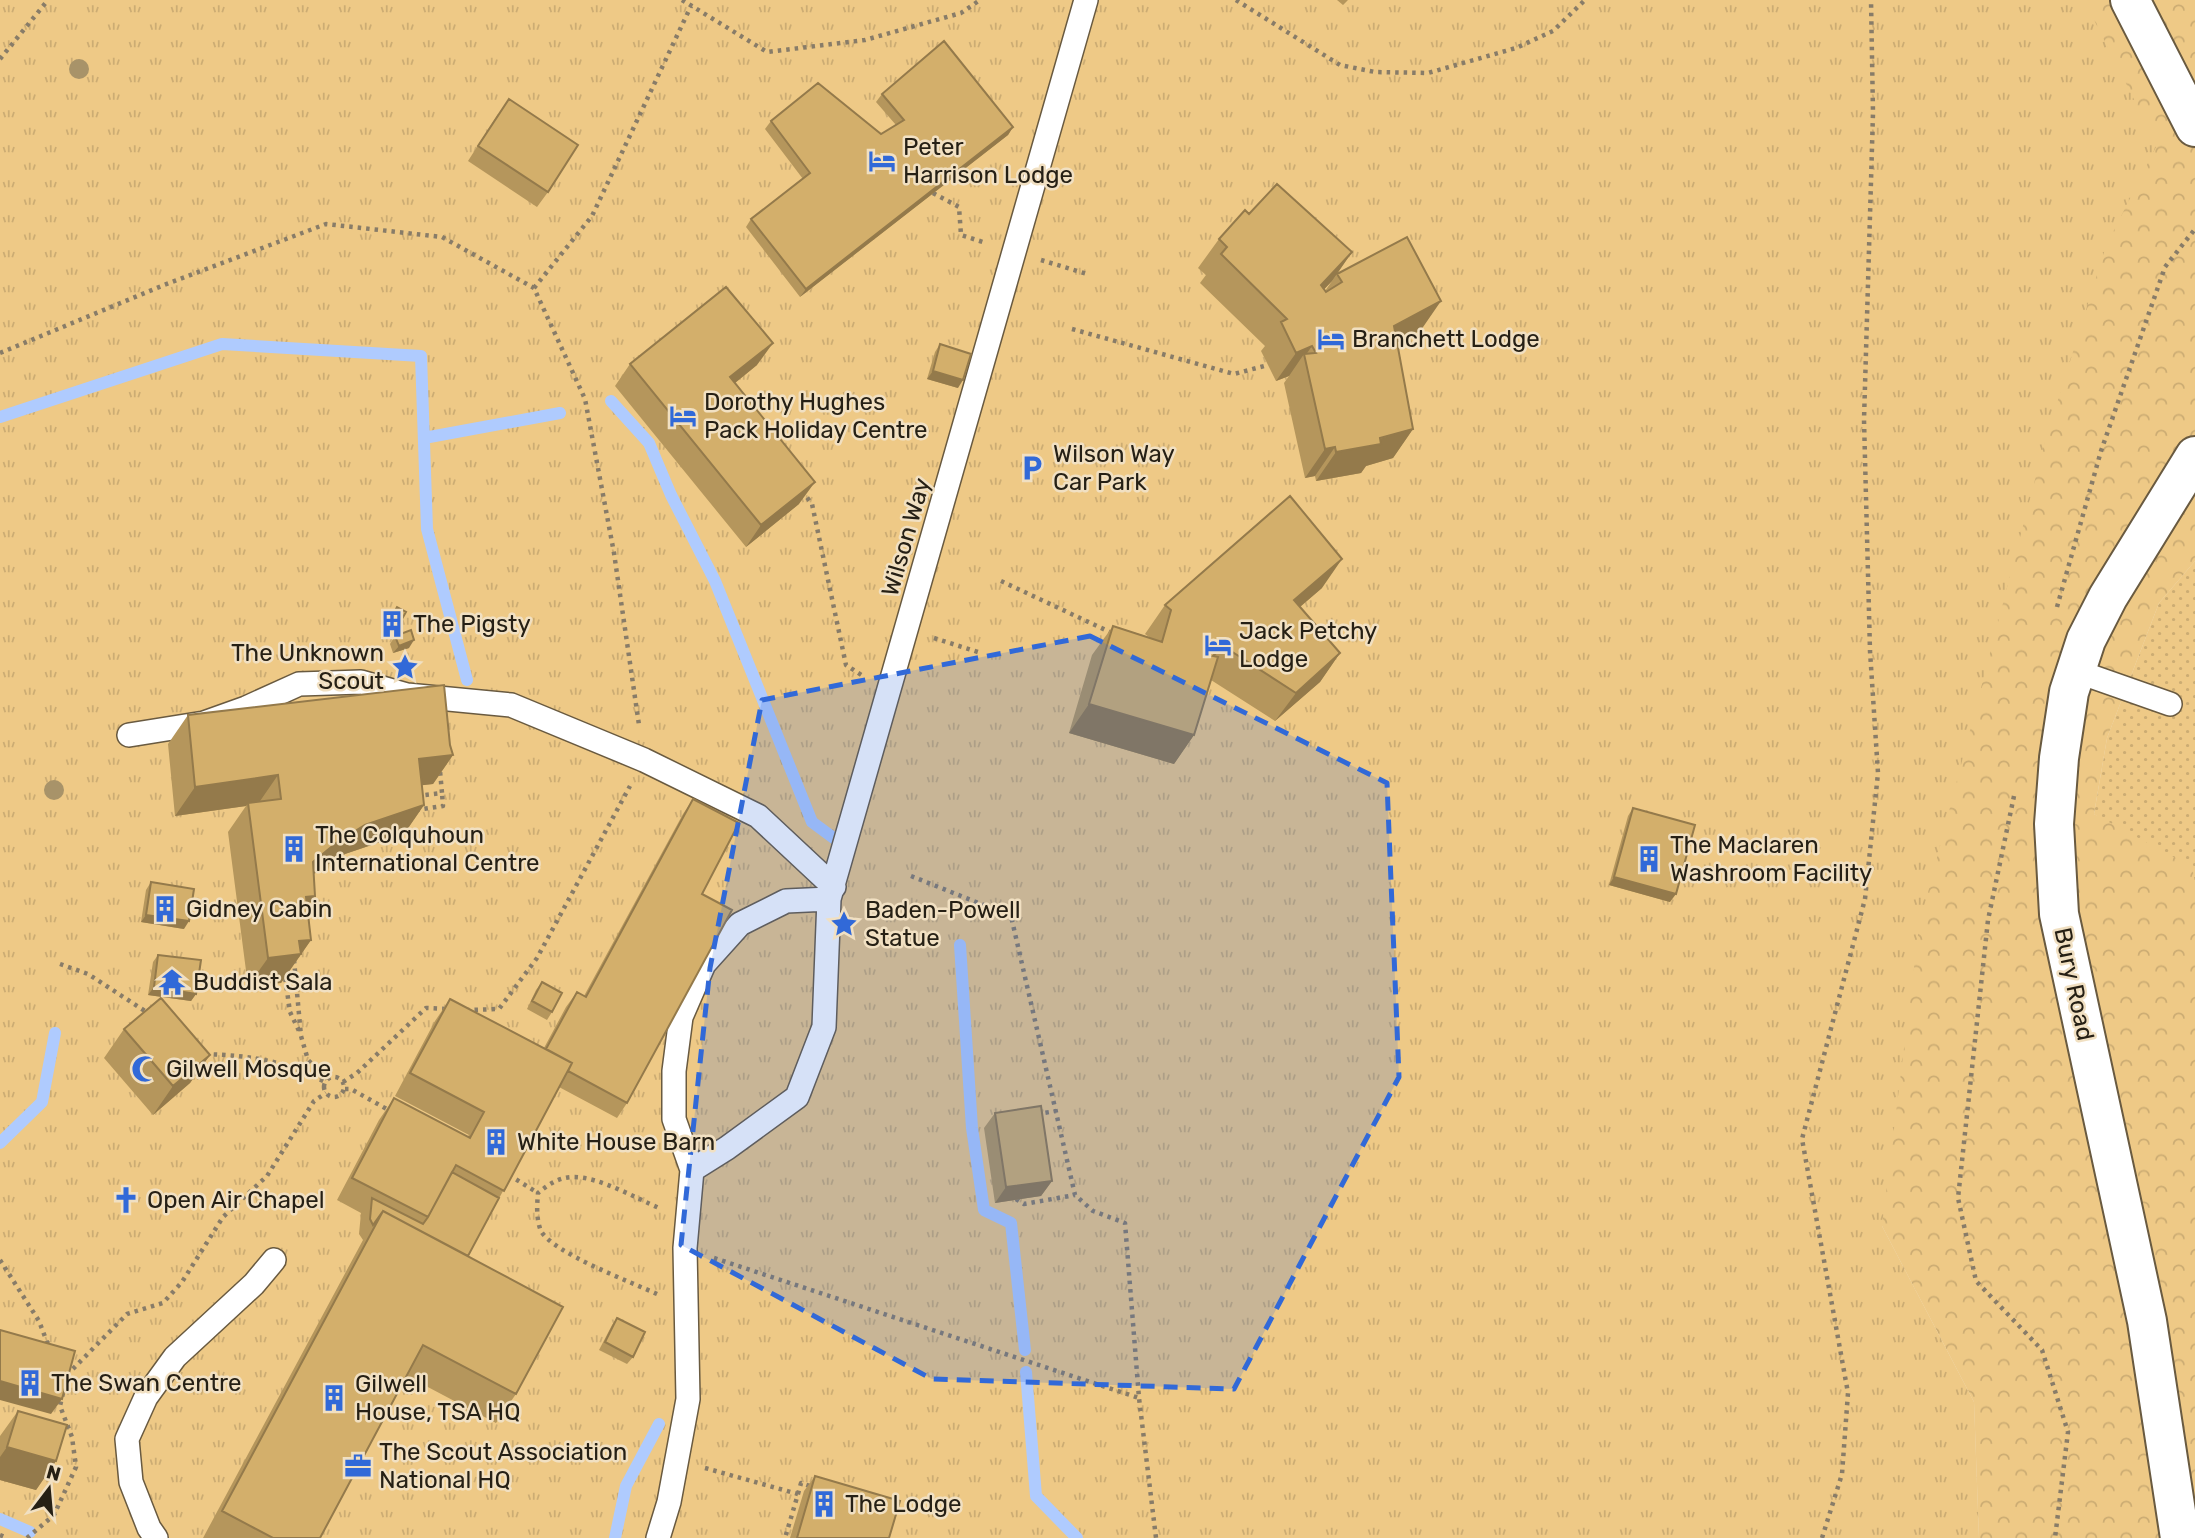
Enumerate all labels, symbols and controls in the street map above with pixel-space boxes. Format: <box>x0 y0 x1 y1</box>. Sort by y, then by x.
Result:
place label: Peter Harrison Lodge <box>903 133 1073 189</box>
hotel icon: Peter Harrison Lodge <box>867 146 897 176</box>
hotel icon: Branchett Lodge <box>1316 324 1346 354</box>
place label: Branchett Lodge <box>1352 325 1540 353</box>
place label: Dorothy Hughes Pack Holiday Centre <box>704 388 928 444</box>
hotel icon: Dorothy Hughes Pack Holiday Centre <box>668 401 698 431</box>
place label: Wilson Way Car Park <box>1053 440 1175 496</box>
parking icon: Wilson Way Car Park <box>1017 453 1047 483</box>
street label: Wilson Way <box>876 475 936 599</box>
building icon: The Pigsty <box>377 609 407 639</box>
place label: The Pigsty <box>413 610 531 638</box>
place label: Jack Petchy Lodge <box>1239 617 1377 673</box>
hotel icon: Jack Petchy Lodge <box>1203 630 1233 660</box>
place label: The Unknown Scout <box>231 639 384 695</box>
place icon: The Unknown Scout <box>390 652 420 682</box>
place label: The Colquhoun International Centre <box>315 821 540 877</box>
place label: The Maclaren Washroom Facility <box>1670 831 1872 887</box>
building icon: The Colquhoun International Centre <box>279 834 309 864</box>
building icon: The Maclaren Washroom Facility <box>1634 844 1664 874</box>
building icon: Gidney Cabin <box>150 894 180 924</box>
place label: Gidney Cabin <box>186 895 332 923</box>
place label: Baden-Powell Statue <box>865 896 1021 952</box>
place icon: Baden-Powell Statue <box>829 909 859 939</box>
street label: Bury Road <box>2048 925 2100 1043</box>
temple icon: Buddist Sala <box>157 967 187 997</box>
place label: Buddist Sala <box>193 968 333 996</box>
mosque icon: Gilwell Mosque <box>130 1054 160 1084</box>
place label: Gilwell Mosque <box>166 1055 331 1083</box>
building icon: White House Barn <box>481 1127 511 1157</box>
place label: White House Barn <box>517 1128 715 1156</box>
church icon: Open Air Chapel <box>111 1185 141 1215</box>
place label: Open Air Chapel <box>147 1186 325 1214</box>
building icon: The Swan Centre <box>15 1368 45 1398</box>
place label: The Swan Centre <box>51 1369 241 1397</box>
place label: Gilwell House, TSA HQ <box>355 1370 520 1426</box>
building icon: Gilwell House, TSA HQ <box>319 1383 349 1413</box>
place label: The Scout Association National HQ <box>379 1438 627 1494</box>
office icon: The Scout Association National HQ <box>343 1451 373 1481</box>
north arrow <box>14 1454 84 1524</box>
text: N <box>44 1460 63 1486</box>
building icon: The Lodge <box>809 1489 839 1519</box>
place label: The Lodge <box>845 1490 961 1518</box>

